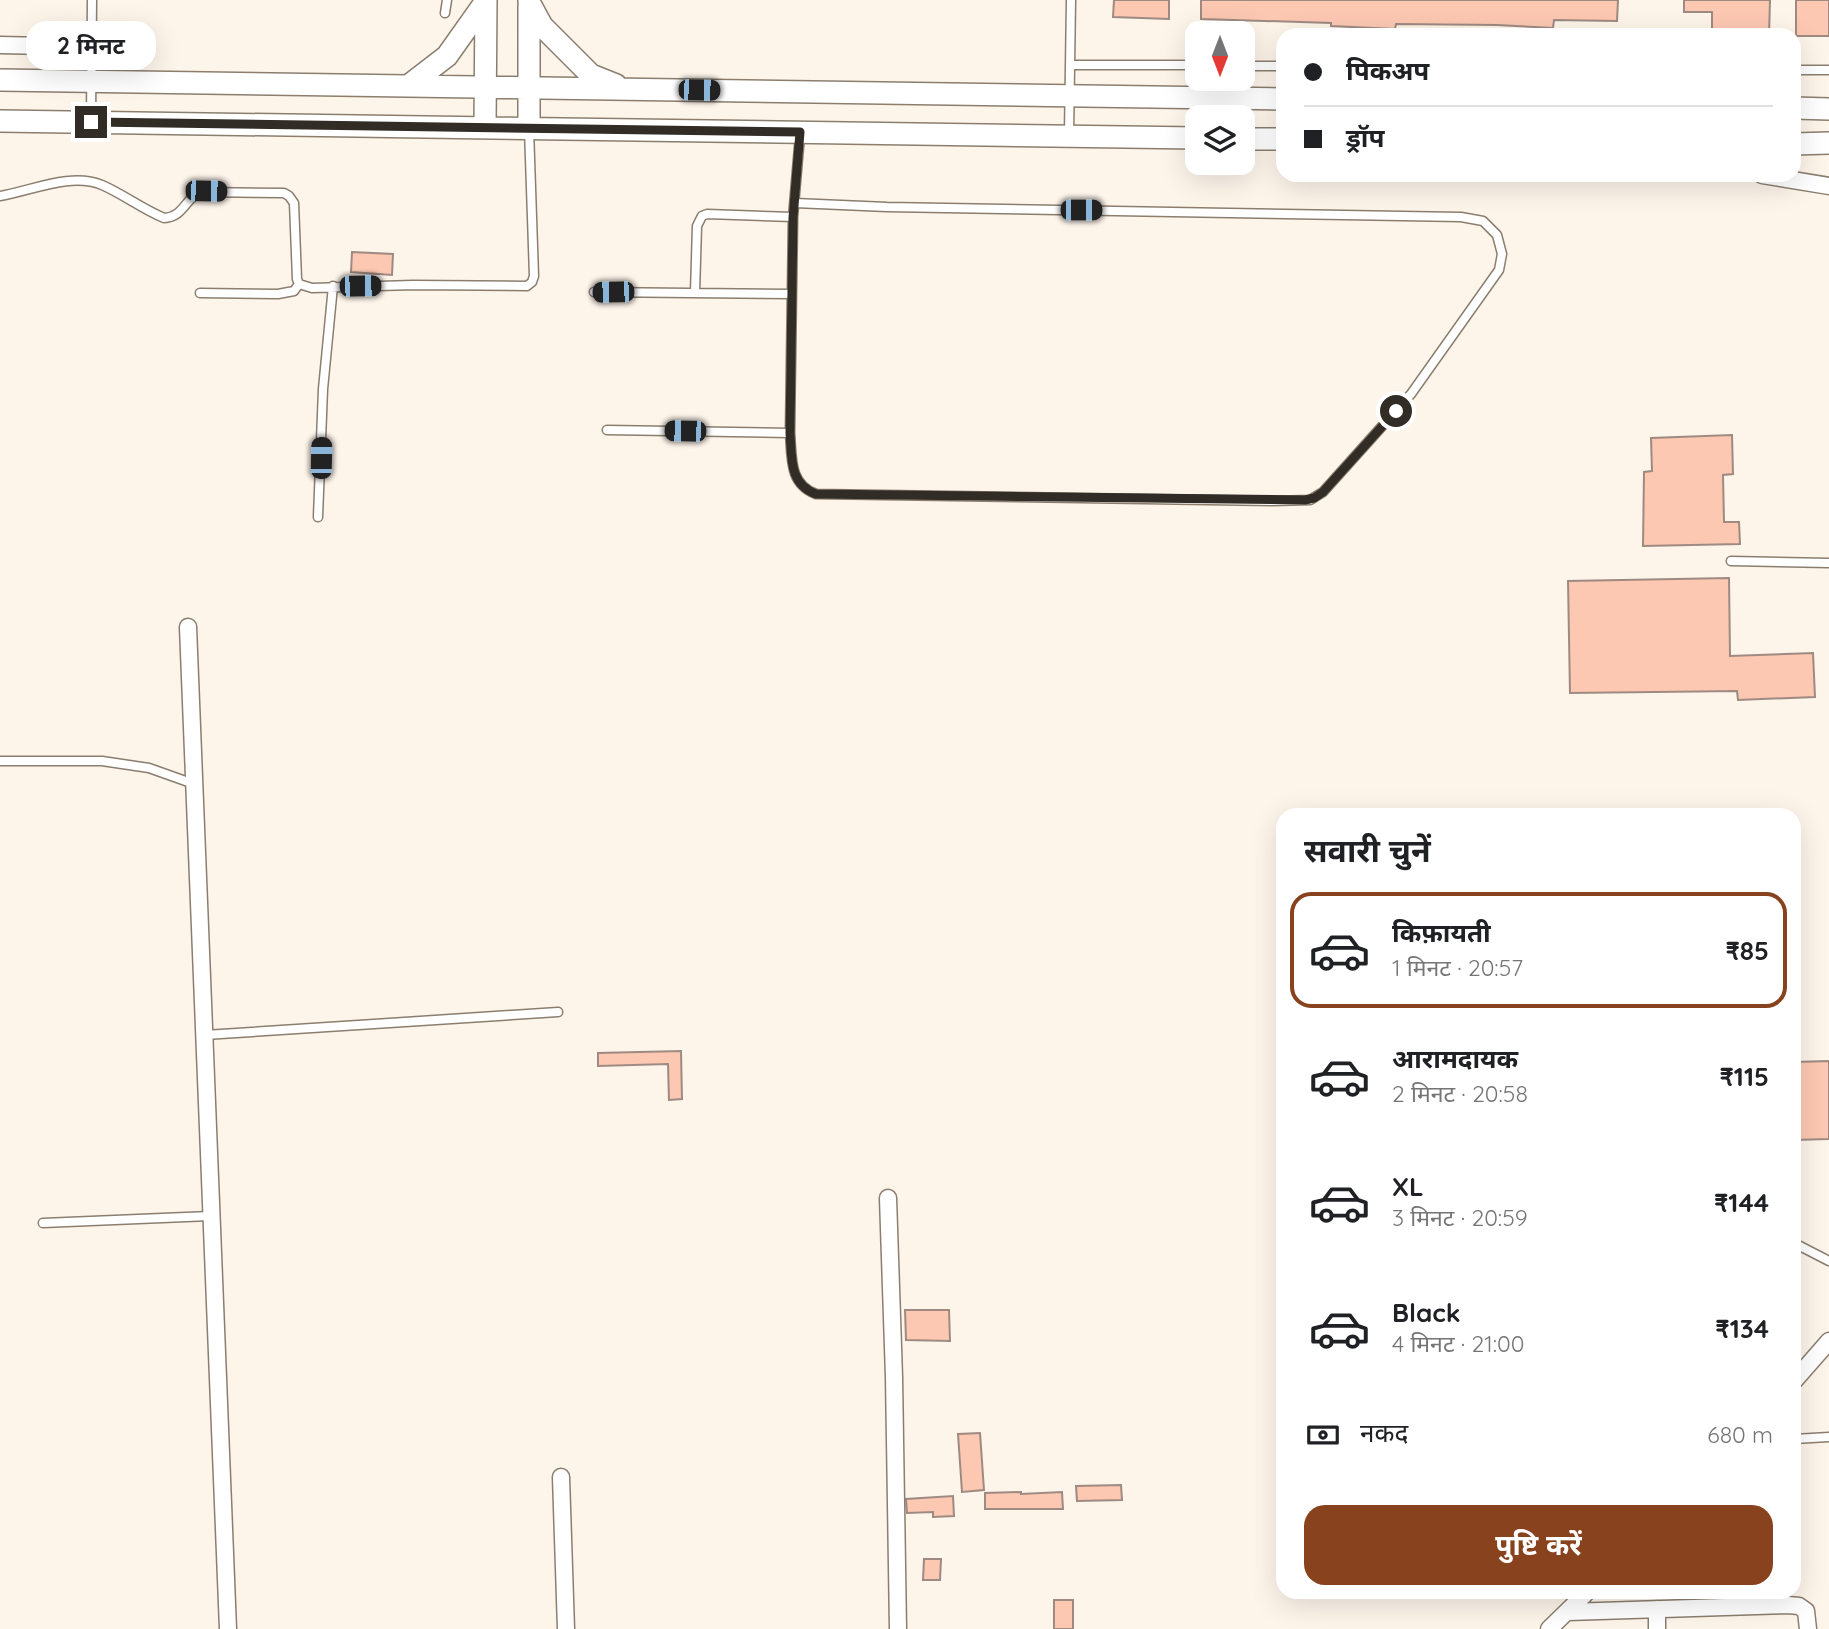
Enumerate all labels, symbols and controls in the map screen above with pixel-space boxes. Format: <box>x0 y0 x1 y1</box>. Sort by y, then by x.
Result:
callout: 2 मिनट <box>26 20 156 69</box>
north arrow <box>1185 21 1255 91</box>
map controls <box>1185 21 1255 175</box>
text: 2 मिनट <box>57 31 125 60</box>
text: पिकअप <box>1346 54 1429 87</box>
car <box>678 79 721 101</box>
button: layers <box>1185 105 1255 175</box>
route end <box>75 106 107 138</box>
text: ड्रॉप <box>1346 121 1384 154</box>
car <box>185 180 228 202</box>
car <box>1061 200 1103 221</box>
car <box>339 275 382 297</box>
car <box>592 281 635 303</box>
route start <box>1380 395 1412 427</box>
car <box>664 420 707 442</box>
car <box>311 437 332 479</box>
text: सवारी चुनें <box>1304 830 1431 870</box>
text: किफ़ायती <box>1392 916 1491 949</box>
icon: car <box>1308 919 1371 982</box>
text: ₹85 <box>1725 934 1769 967</box>
text: 1 मिनट · 20:57 <box>1392 953 1523 982</box>
text: आरामदायक <box>1392 1042 1518 1075</box>
icon: car <box>1308 1045 1371 1108</box>
text: ₹115 <box>1719 1060 1769 1093</box>
text: 2 मिनट · 20:58 <box>1392 1079 1528 1108</box>
text: XL <box>1392 1170 1424 1203</box>
icon: car <box>1308 1171 1371 1234</box>
text: ₹144 <box>1714 1186 1769 1219</box>
text: 3 मिनट · 20:59 <box>1392 1203 1528 1232</box>
text: Black <box>1392 1296 1461 1329</box>
icon: car <box>1308 1297 1371 1360</box>
text: ₹134 <box>1715 1312 1769 1345</box>
text: 4 मिनट · 21:00 <box>1392 1329 1524 1358</box>
icon: cash <box>1304 1416 1342 1454</box>
text: नकद <box>1360 1416 1408 1449</box>
text: 680 m <box>1707 1420 1773 1449</box>
button: पुष्टि करें <box>1304 1505 1773 1585</box>

